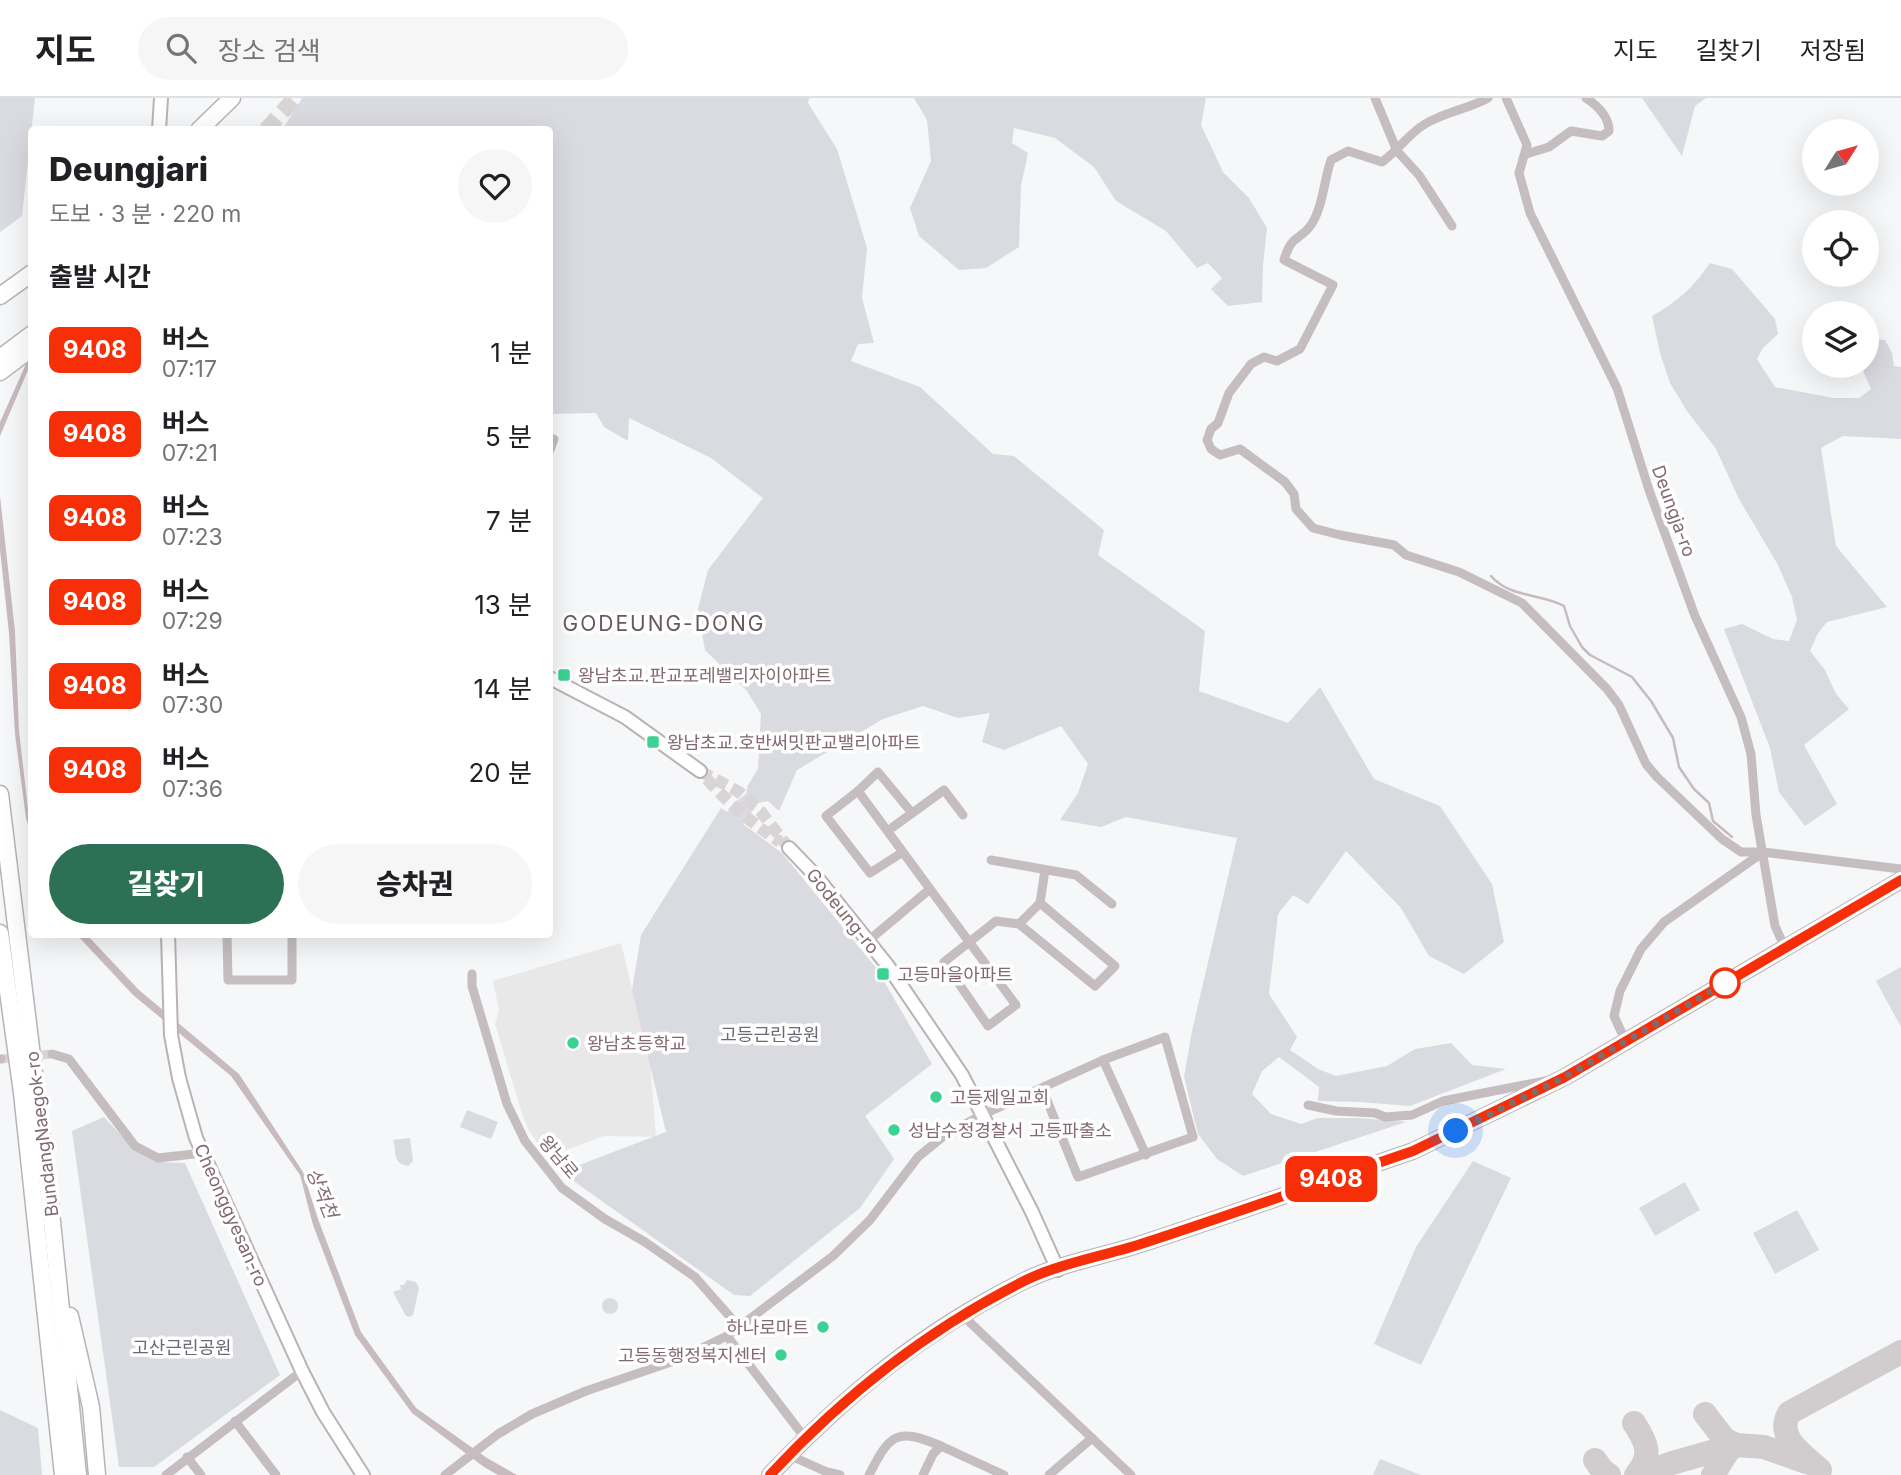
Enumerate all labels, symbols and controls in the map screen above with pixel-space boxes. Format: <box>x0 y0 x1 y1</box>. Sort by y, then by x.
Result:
search box <box>138 17 628 80</box>
icon: search <box>162 29 200 67</box>
text: 지도 <box>35 30 96 70</box>
text: 장소 검색 <box>218 35 321 66</box>
text: 지도 <box>1613 36 1658 65</box>
text: 길찾기 <box>1696 36 1762 65</box>
text: 저장됨 <box>1800 36 1866 65</box>
north arrow <box>1802 119 1880 196</box>
map controls <box>1802 119 1879 378</box>
text: Deungjari <box>49 149 208 189</box>
button: heart <box>458 149 532 223</box>
text: 도보 · 3 분 · 220 m <box>49 200 241 228</box>
button: locate <box>1802 210 1879 287</box>
text: 출발 시간 <box>49 261 151 292</box>
button: layers <box>1802 301 1879 378</box>
text: 버스 <box>162 323 209 354</box>
text: 9408 <box>63 335 127 364</box>
text: 1 분 <box>490 337 532 368</box>
text: 07:17 <box>162 355 217 383</box>
text: 버스 <box>162 407 209 438</box>
text: 9408 <box>63 419 127 448</box>
text: 5 분 <box>485 421 532 452</box>
text: 07:21 <box>162 439 218 467</box>
street label: Deungja-ro <box>1648 462 1700 560</box>
text: 버스 <box>162 491 209 522</box>
text: 9408 <box>63 503 127 532</box>
text: 7 분 <box>486 505 532 536</box>
text: 07:23 <box>162 523 223 551</box>
text: 버스 <box>162 575 209 606</box>
text: 9408 <box>63 587 127 616</box>
text: 13 분 <box>474 589 532 620</box>
text: 07:29 <box>162 607 223 635</box>
district label: GODEUNG-DONG <box>563 611 765 636</box>
text: 버스 <box>162 659 209 690</box>
place label: 왕남초교.판교포레밸리자이아파트 <box>578 665 832 686</box>
marker: 왕남초교.판교포레밸리자이아파트 <box>556 667 572 683</box>
text: 9408 <box>63 671 127 700</box>
text: 14 분 <box>473 673 532 704</box>
text: 07:30 <box>162 691 223 719</box>
place label: 왕남초교.호반써밋판교밸리아파트 <box>667 732 921 753</box>
marker: 왕남초교.호반써밋판교밸리아파트 <box>645 734 661 750</box>
text: 버스 <box>162 743 209 774</box>
text: 9408 <box>63 755 127 784</box>
text: 20 분 <box>469 757 532 788</box>
text: 07:36 <box>162 775 223 803</box>
button: 길찾기 <box>49 844 284 924</box>
button: 승차권 <box>298 844 532 924</box>
street label: Godeung-ro <box>802 864 884 958</box>
place label: 고등마을아파트 <box>897 964 1013 985</box>
marker: 고등마을아파트 <box>875 966 891 982</box>
unlabelled marker <box>1710 968 1740 998</box>
park label: 고등근린공원 <box>720 1024 820 1045</box>
place label: 왕남초등학교 <box>587 1033 686 1054</box>
marker: 왕남초등학교 <box>565 1035 581 1051</box>
street label: BundangNaegok-ro <box>21 1050 63 1218</box>
place label: 고등제일교회 <box>950 1087 1049 1108</box>
marker: 고등제일교회 <box>928 1089 944 1105</box>
your location <box>1438 1113 1473 1148</box>
place label: 성남수정경찰서 고등파출소 <box>908 1120 1112 1141</box>
marker: 성남수정경찰서 고등파출소 <box>886 1122 902 1138</box>
street label: 왕남로 <box>535 1131 583 1183</box>
street label: Cheonggyesan-ro <box>190 1140 272 1290</box>
line badge: 9408 <box>1282 1156 1380 1202</box>
water label: 상적천 <box>302 1164 343 1223</box>
text: 9408 <box>1299 1164 1363 1193</box>
place label: 하나로마트 <box>726 1317 809 1338</box>
marker: 하나로마트 <box>815 1319 831 1335</box>
park label: 고산근린공원 <box>132 1337 232 1358</box>
place label: 고등동행정복지센터 <box>618 1345 767 1366</box>
marker: 고등동행정복지센터 <box>773 1347 789 1363</box>

